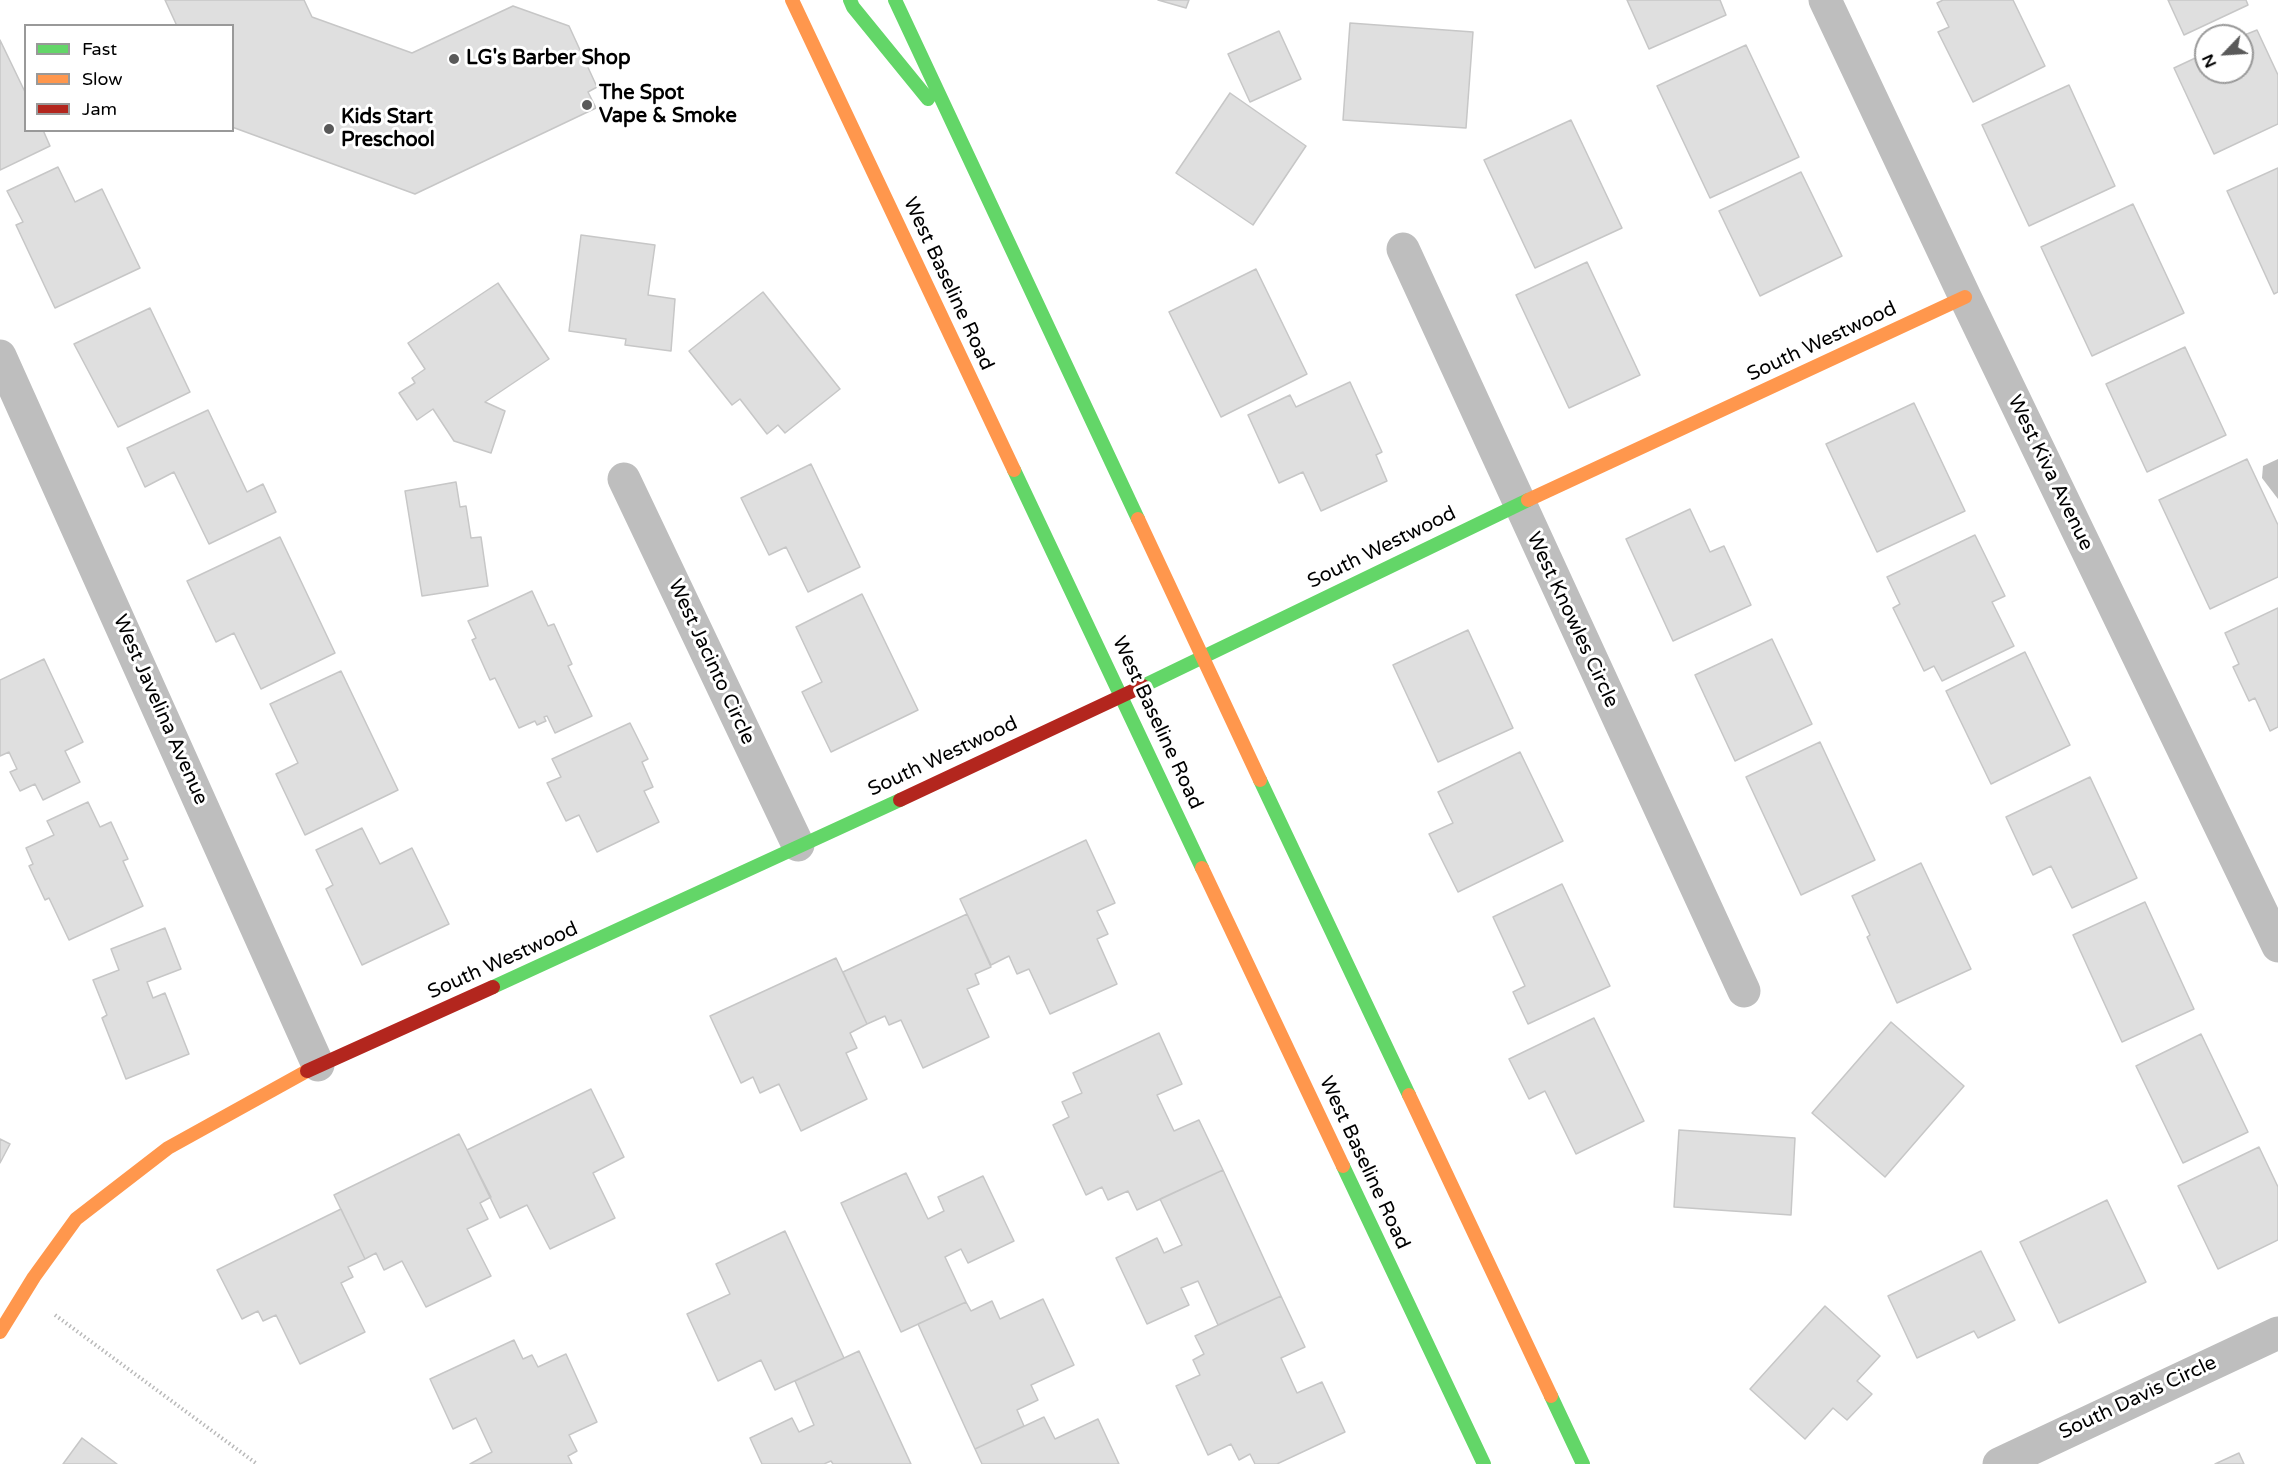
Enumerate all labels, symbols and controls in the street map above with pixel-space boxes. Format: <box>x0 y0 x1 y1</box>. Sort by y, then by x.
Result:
legend <box>24 24 234 132</box>
north arrow <box>2194 24 2254 84</box>
text: Fast <box>82 38 117 60</box>
place label: LG's Barber Shop <box>466 47 631 71</box>
text: N <box>2198 51 2221 71</box>
marker: LG's Barber Shop <box>447 52 461 66</box>
text: Slow <box>82 68 123 90</box>
place label: The Spot Vape & Smoke <box>599 82 737 129</box>
text: Jam <box>82 98 117 120</box>
marker: The Spot Vape & Smoke <box>580 98 594 112</box>
place label: Kids Start Preschool <box>341 106 435 153</box>
marker: Kids Start Preschool <box>322 122 336 136</box>
street label: West Baseline Road <box>897 194 999 374</box>
street label: South Westwood <box>1744 297 1900 387</box>
street label: West Kiva Avenue <box>2002 391 2098 555</box>
street label: South Westwood <box>1304 502 1460 594</box>
street label: West Knowles Circle <box>1521 528 1623 712</box>
street label: West Jacinto Circle <box>662 576 760 748</box>
street label: West Javelina Avenue <box>107 611 213 809</box>
street label: West Baseline Road <box>1106 633 1208 813</box>
street label: South Westwood <box>865 712 1021 802</box>
street label: South Westwood <box>424 917 582 1005</box>
street label: West Baseline Road <box>1313 1073 1415 1253</box>
street label: South Davis Circle <box>2055 1351 2221 1445</box>

